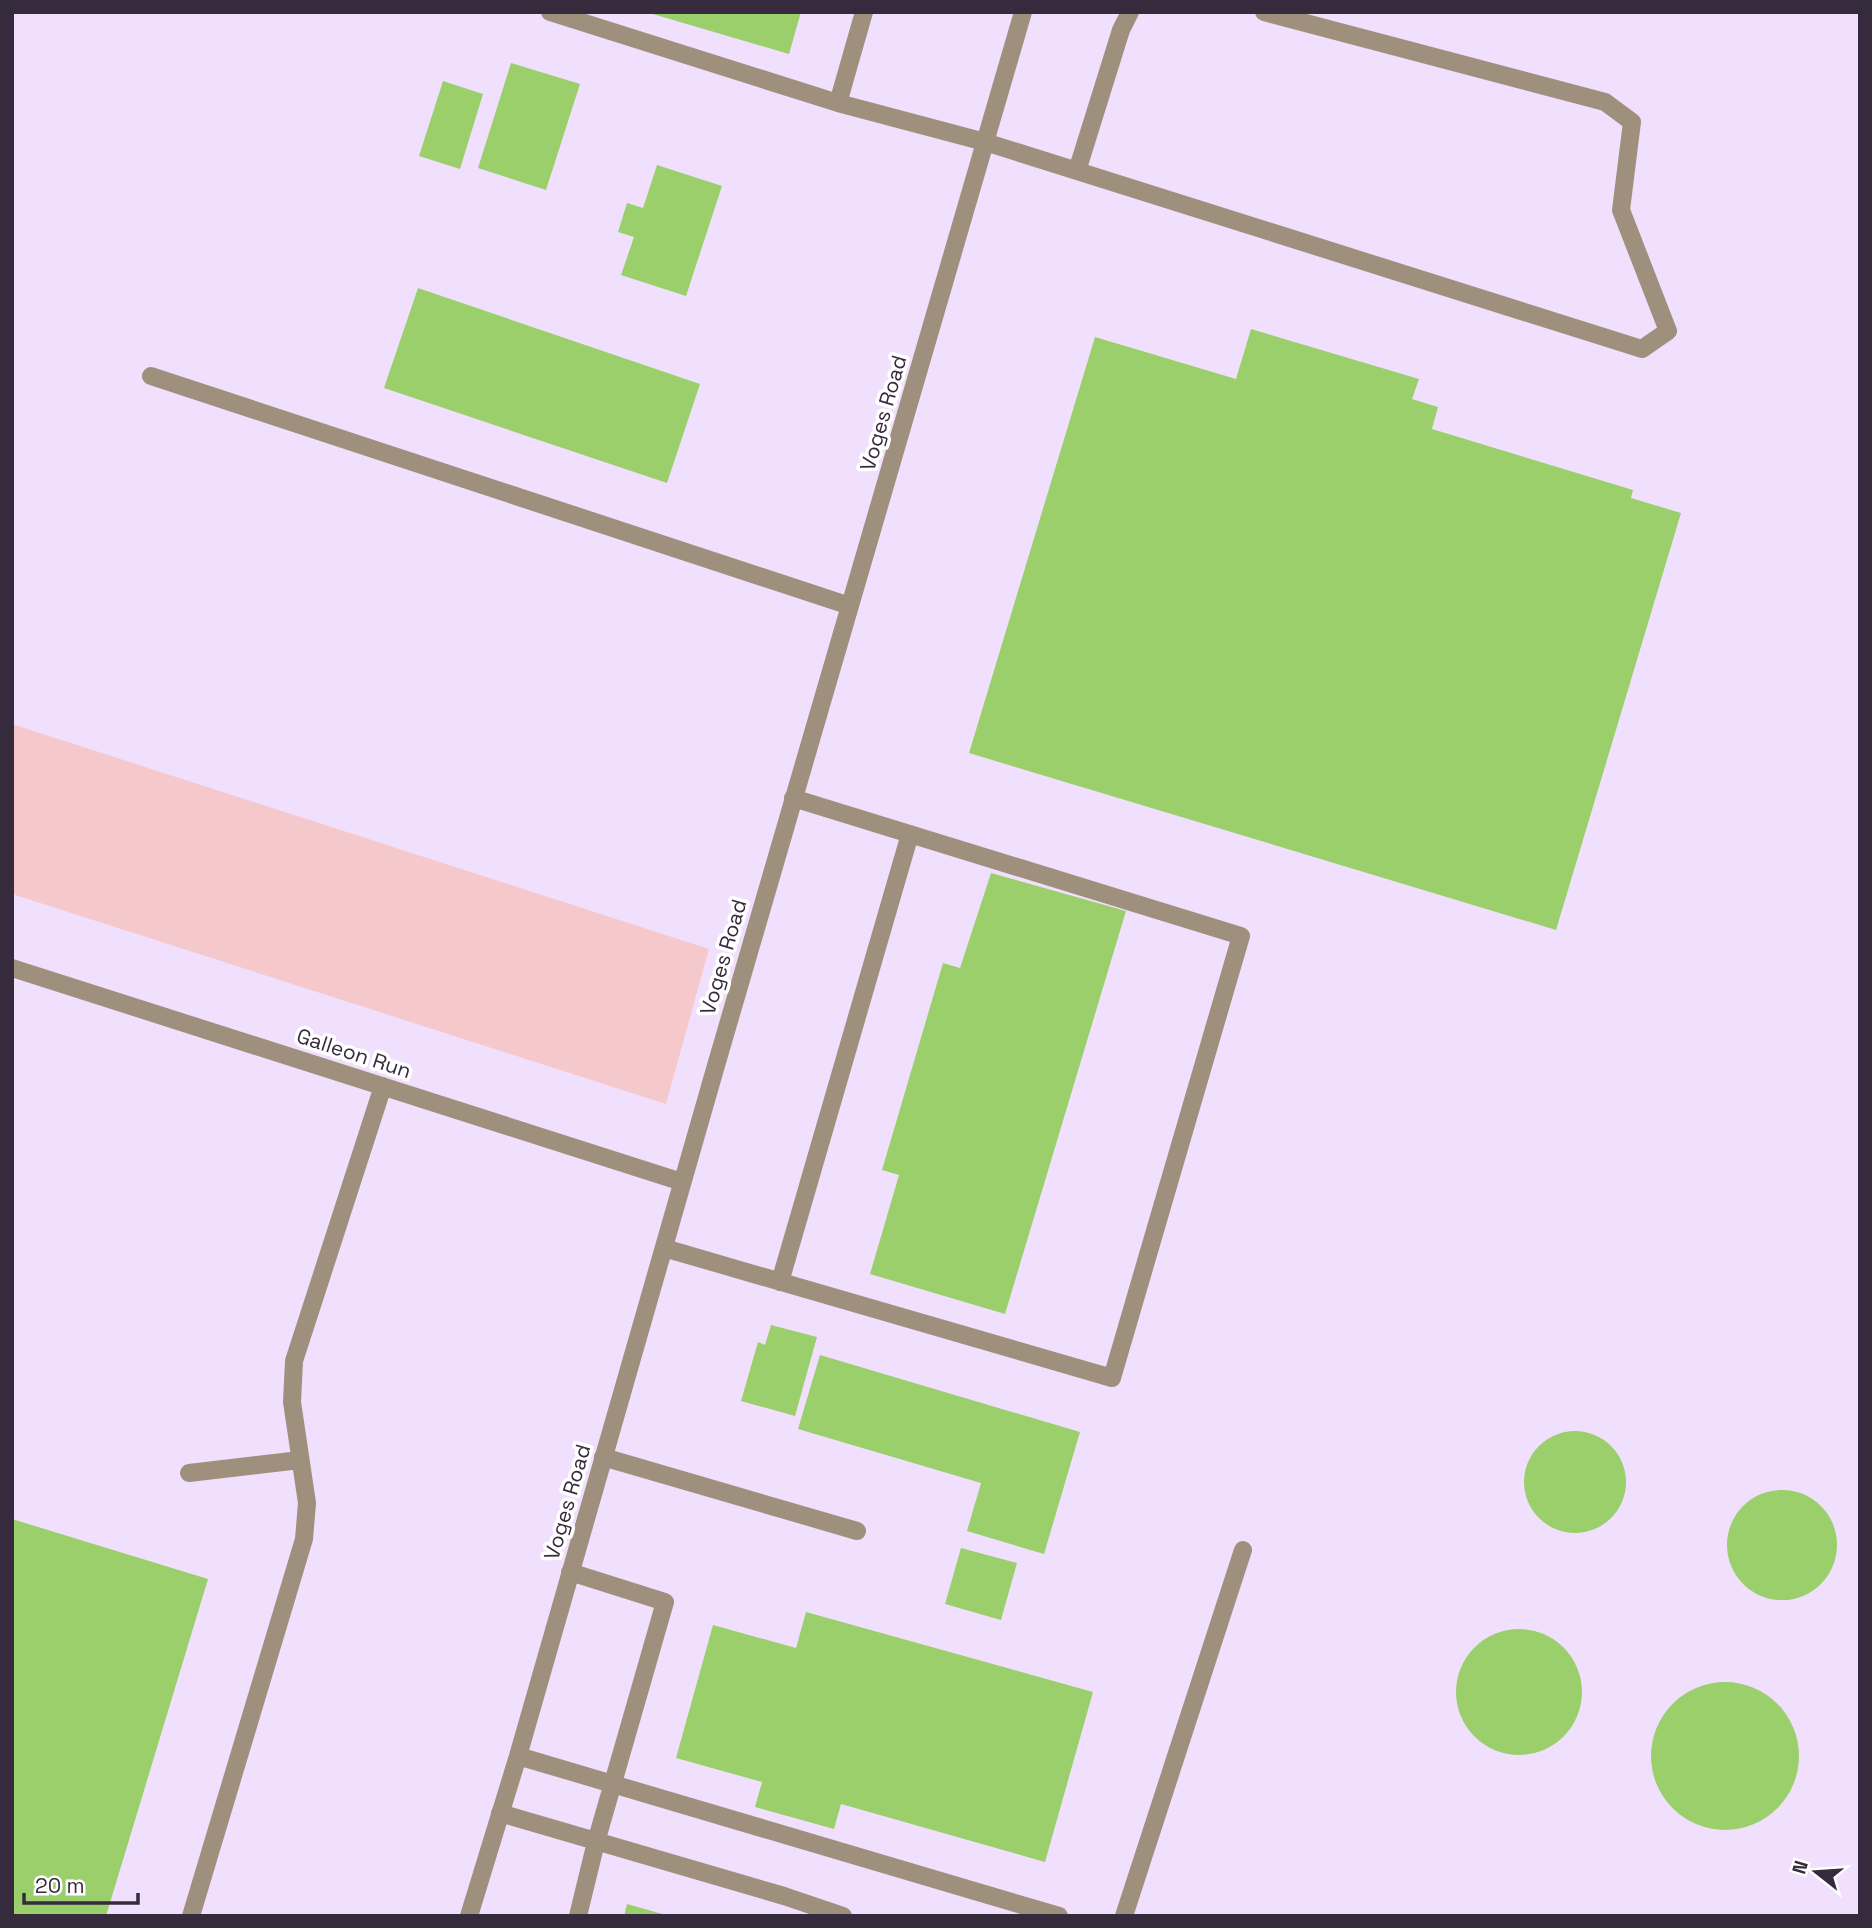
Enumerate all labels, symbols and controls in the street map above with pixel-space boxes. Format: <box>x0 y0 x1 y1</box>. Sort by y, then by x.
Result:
street label: Voges Road <box>854 352 912 474</box>
street label: Voges Road <box>694 896 752 1018</box>
street label: Galleon Run <box>293 1022 415 1084</box>
street label: Voges Road <box>538 1441 596 1563</box>
north arrow <box>1781 1837 1851 1907</box>
text: N <box>1786 1857 1814 1877</box>
scale bar <box>24 1862 138 1906</box>
text: 20 m <box>35 1872 85 1899</box>

